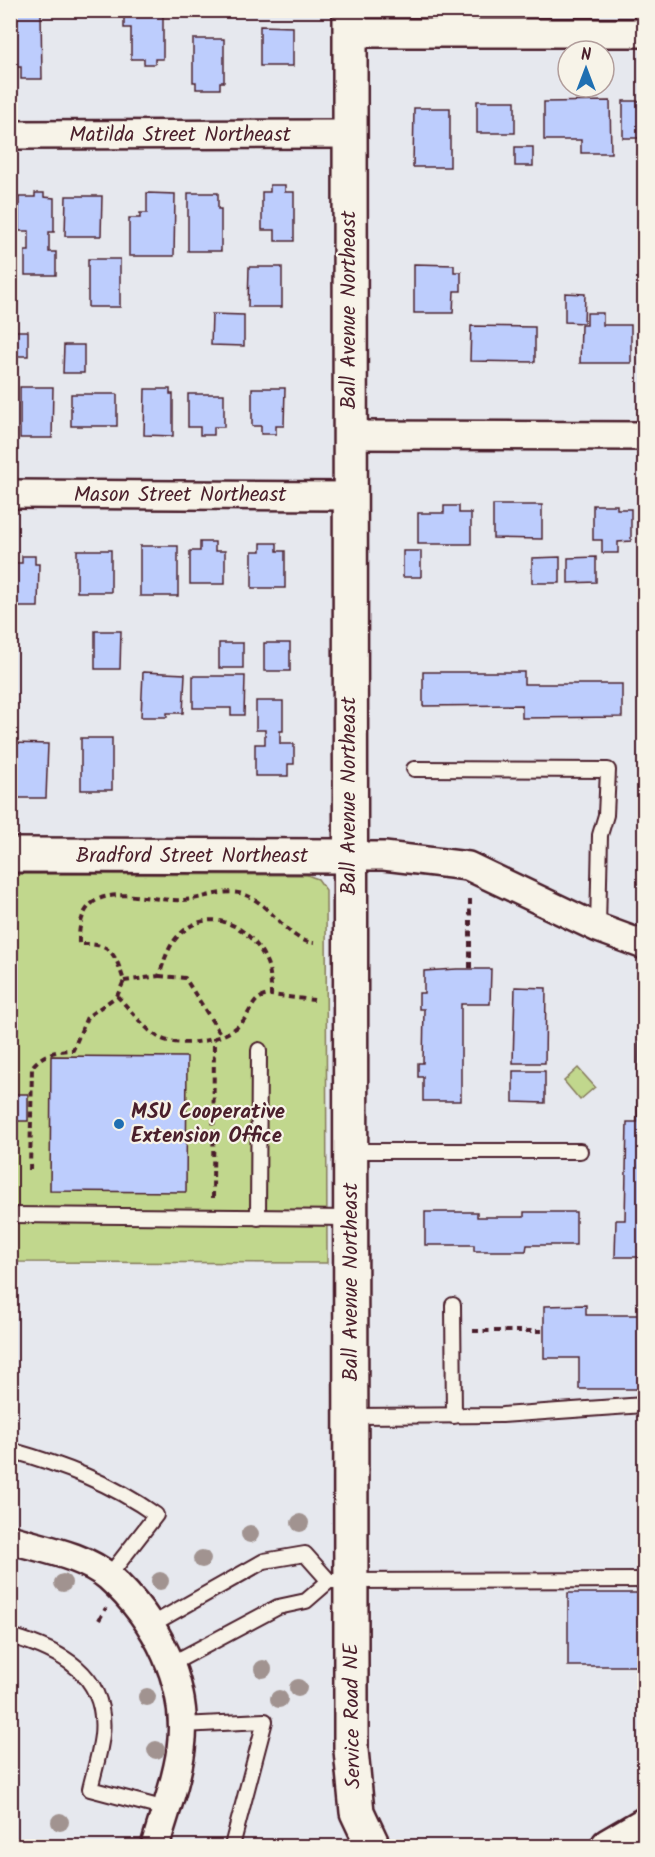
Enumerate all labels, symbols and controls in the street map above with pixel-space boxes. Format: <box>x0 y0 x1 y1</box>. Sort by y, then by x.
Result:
north arrow <box>556 39 616 99</box>
text: N <box>581 43 591 68</box>
street label: Matilda Street Northeast <box>69 119 292 152</box>
street label: Ball Avenue Northeast <box>333 210 366 409</box>
street label: Mason Street Northeast <box>74 479 287 512</box>
street label: Ball Avenue Northeast <box>333 696 366 895</box>
street label: Bradford Street Northeast <box>76 840 309 873</box>
place label: MSU Cooperative Extension Office <box>131 1096 285 1153</box>
marker: MSU Cooperative Extension Office <box>112 1117 126 1131</box>
street label: Ball Avenue Northeast <box>335 1182 368 1381</box>
street label: Service Road NE <box>335 1642 371 1789</box>

